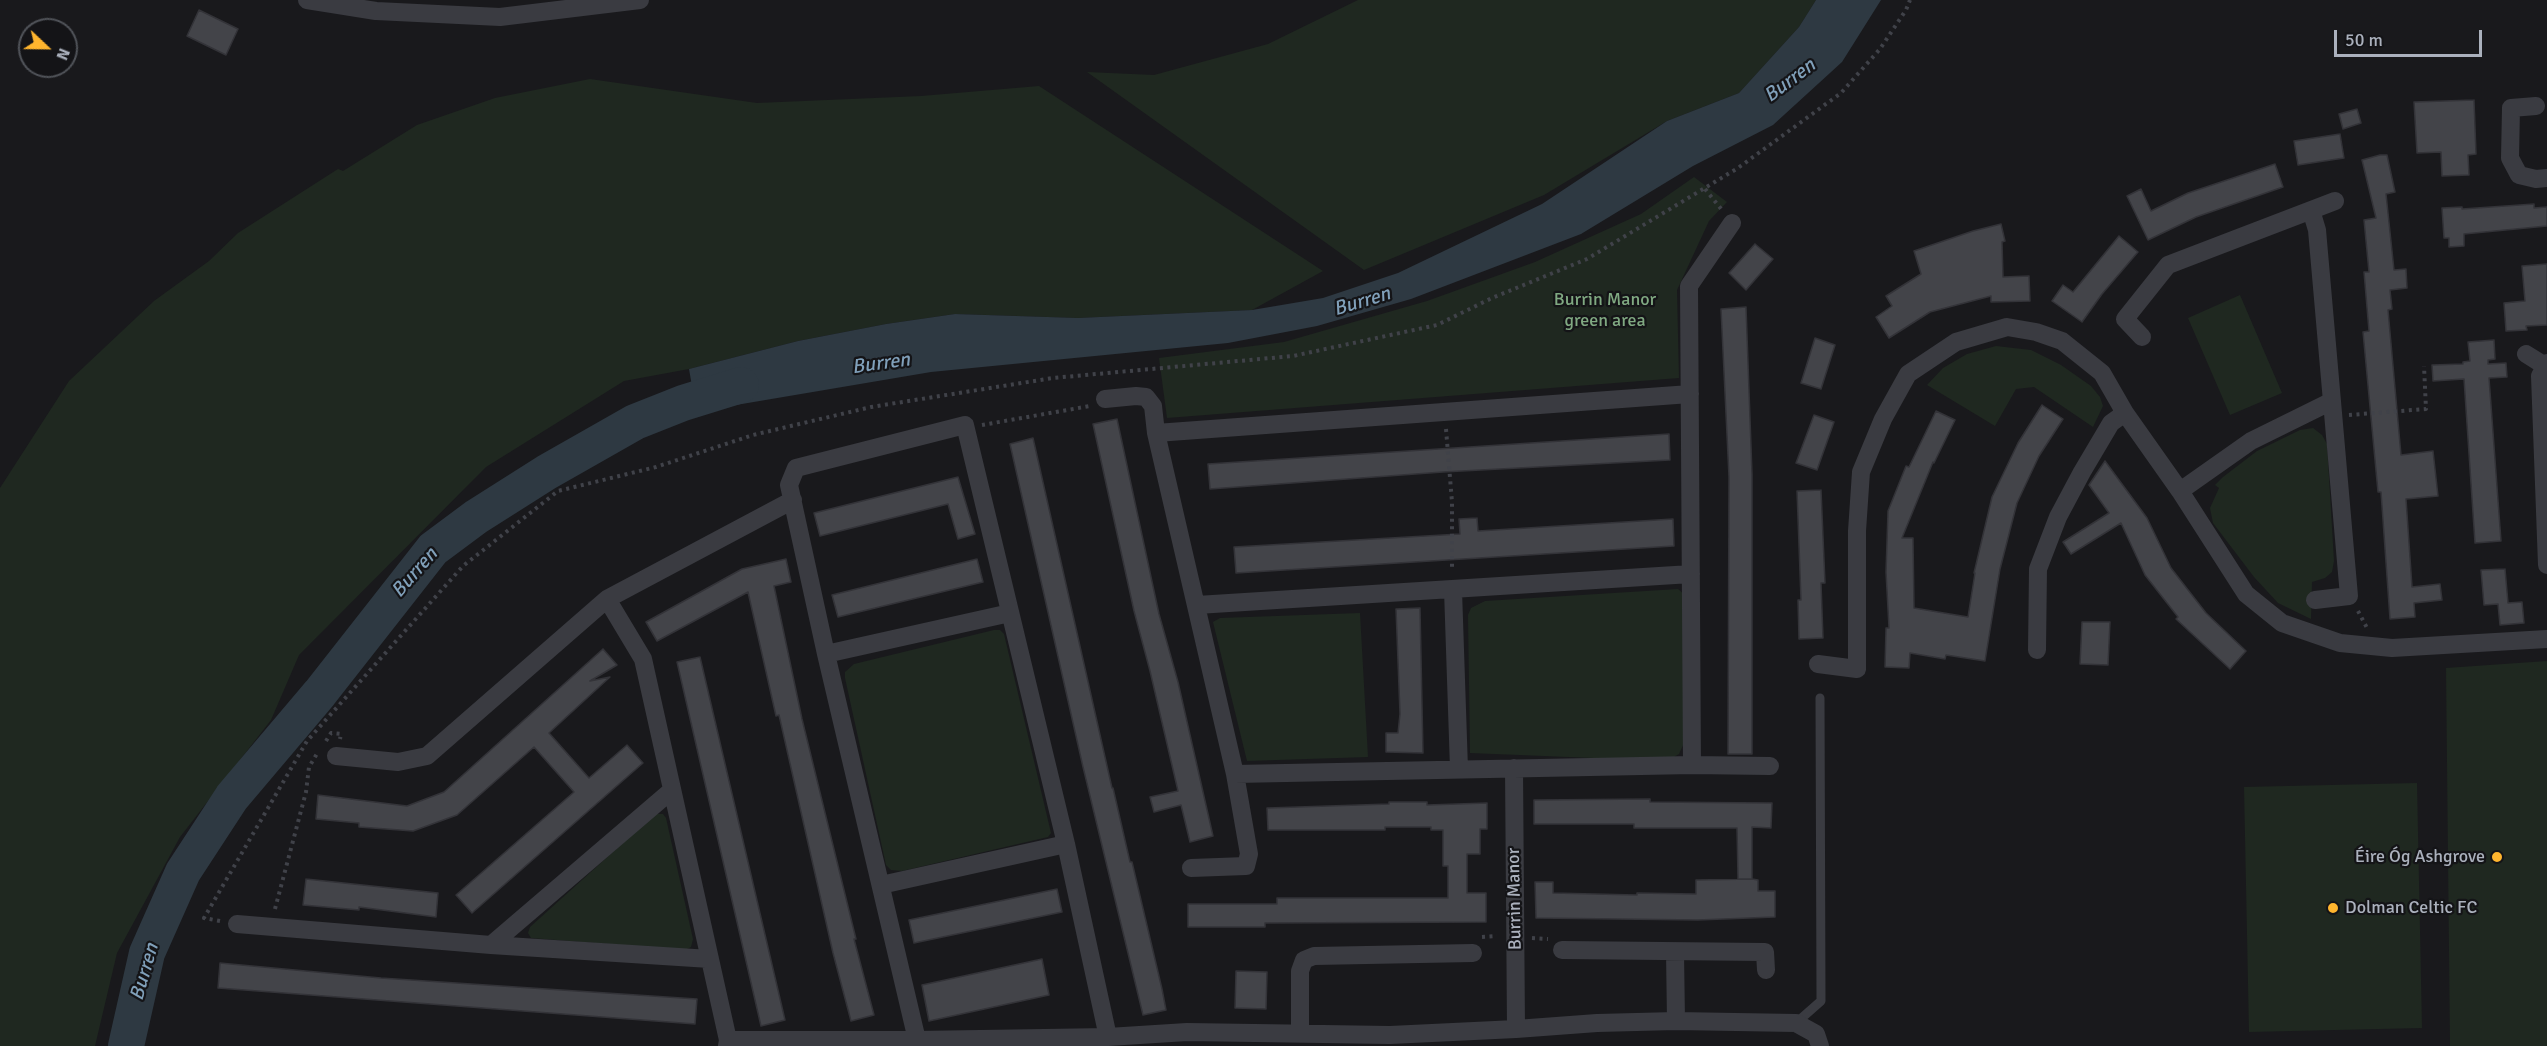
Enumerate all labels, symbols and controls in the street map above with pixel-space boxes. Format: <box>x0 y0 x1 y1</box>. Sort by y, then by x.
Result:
north arrow <box>18 18 78 78</box>
scale bar <box>2337 18 2486 56</box>
text: 50 m <box>2345 29 2383 51</box>
text: N <box>51 45 74 63</box>
water label: Burren <box>1759 54 1821 108</box>
water label: Burren <box>1331 282 1393 322</box>
park label: Burrin Manor green area <box>1554 289 1656 332</box>
water label: Burren <box>850 348 912 380</box>
water label: Burren <box>387 543 443 603</box>
place label: Éire Óg Ashgrove <box>2355 846 2485 868</box>
street label: Burrin Manor <box>1503 848 1527 950</box>
marker: Éire Óg Ashgrove <box>2490 850 2504 864</box>
place label: Dolman Celtic FC <box>2345 897 2477 919</box>
marker: Dolman Celtic FC <box>2326 901 2340 915</box>
water label: Burren <box>125 941 165 1003</box>

